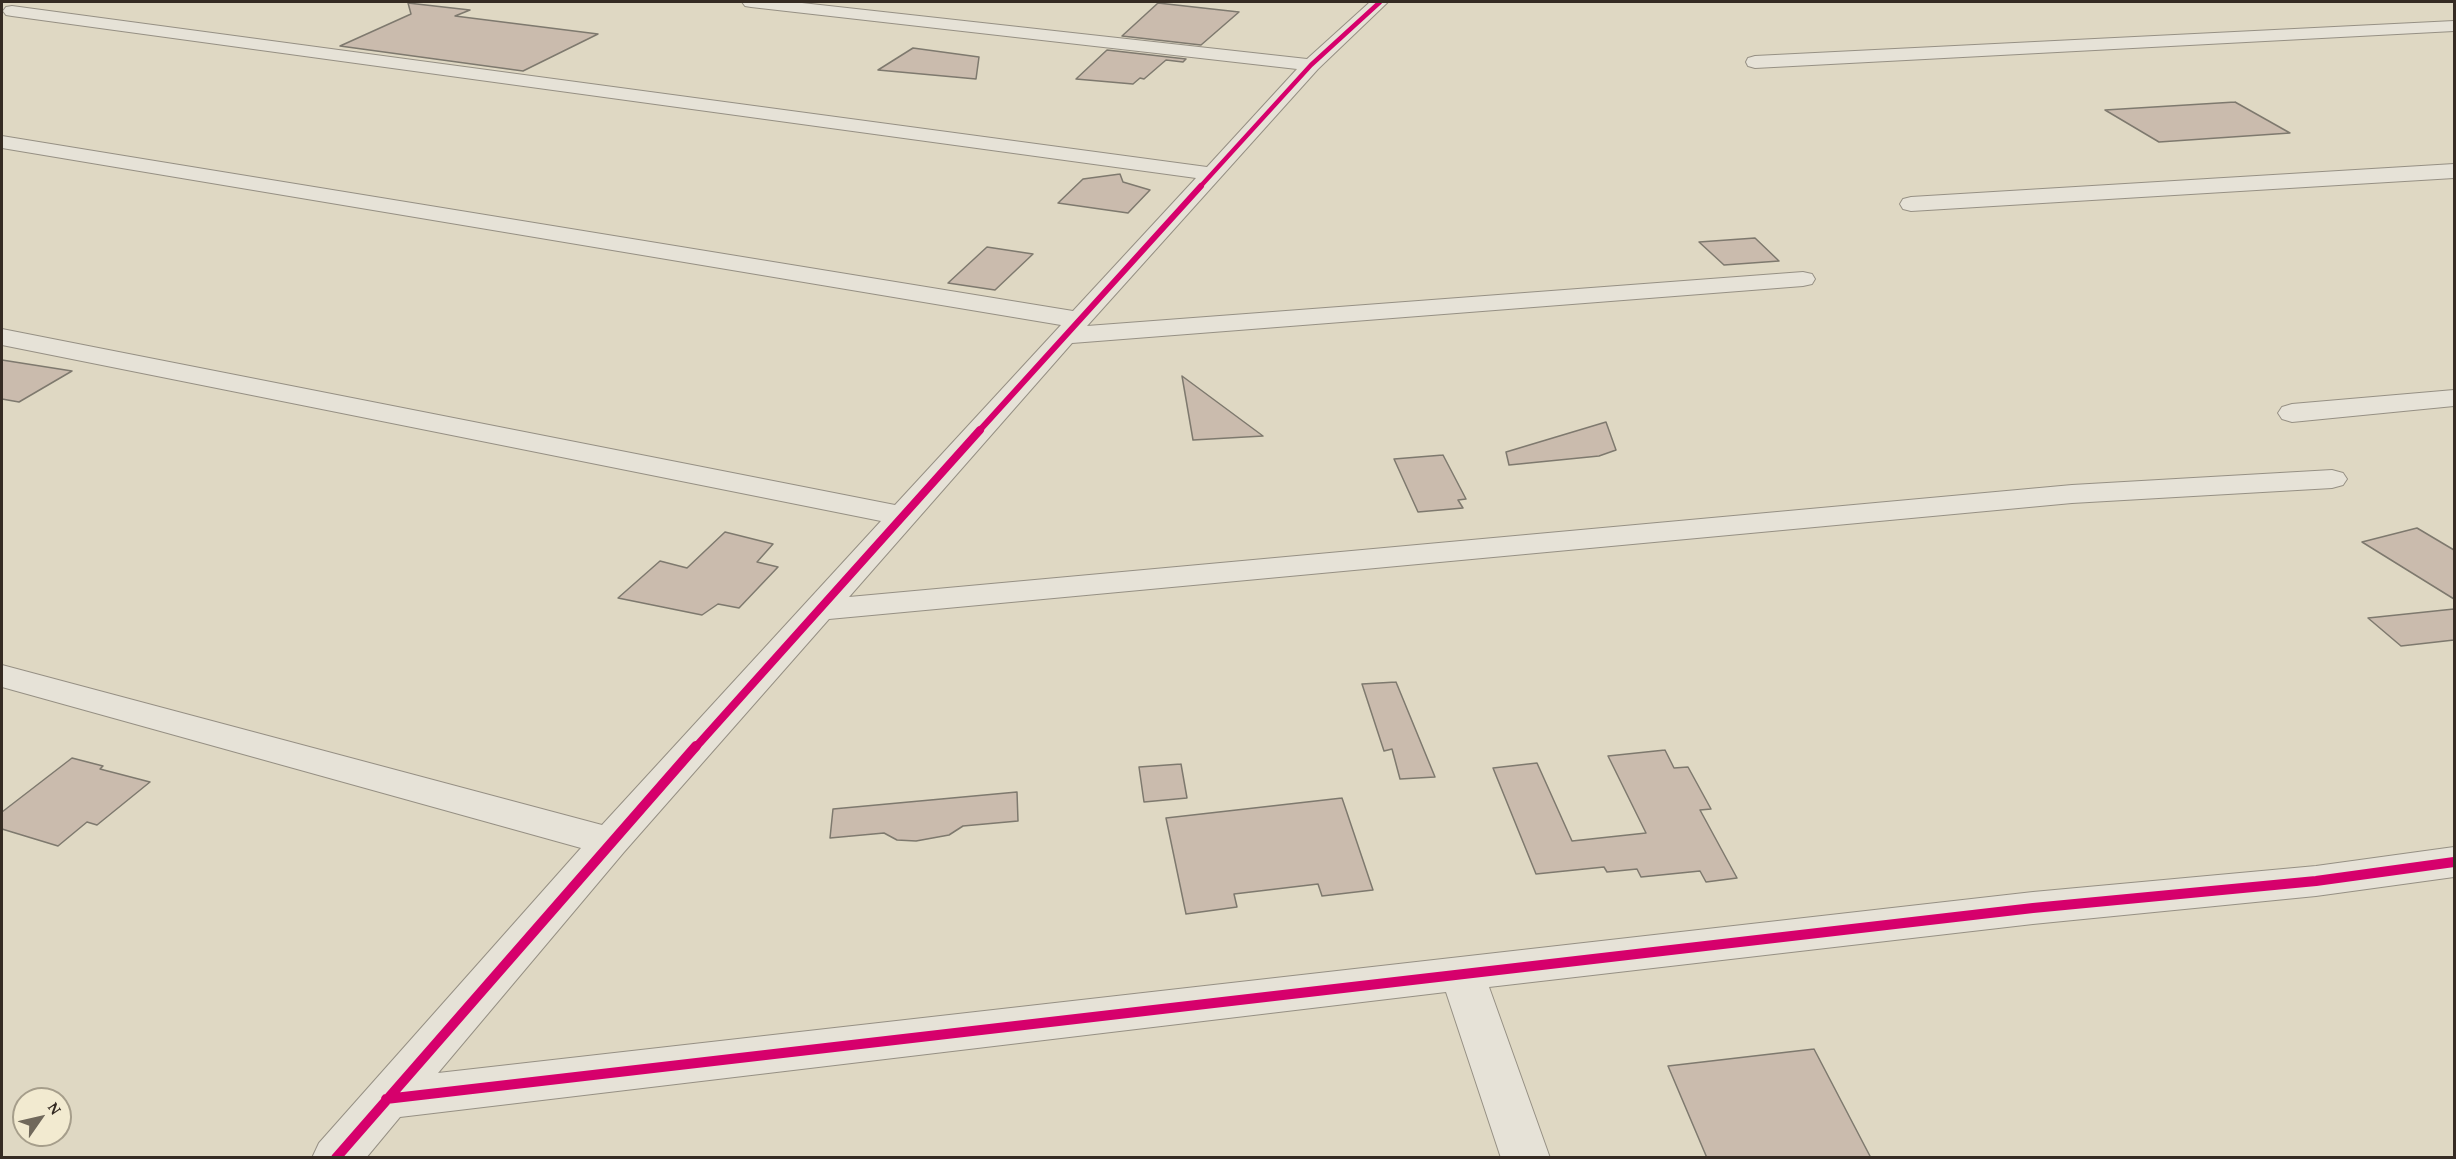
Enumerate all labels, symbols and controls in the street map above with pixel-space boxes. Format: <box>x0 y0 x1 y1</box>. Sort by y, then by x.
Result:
north arrow <box>12 1087 72 1147</box>
text: N <box>42 1097 68 1119</box>

